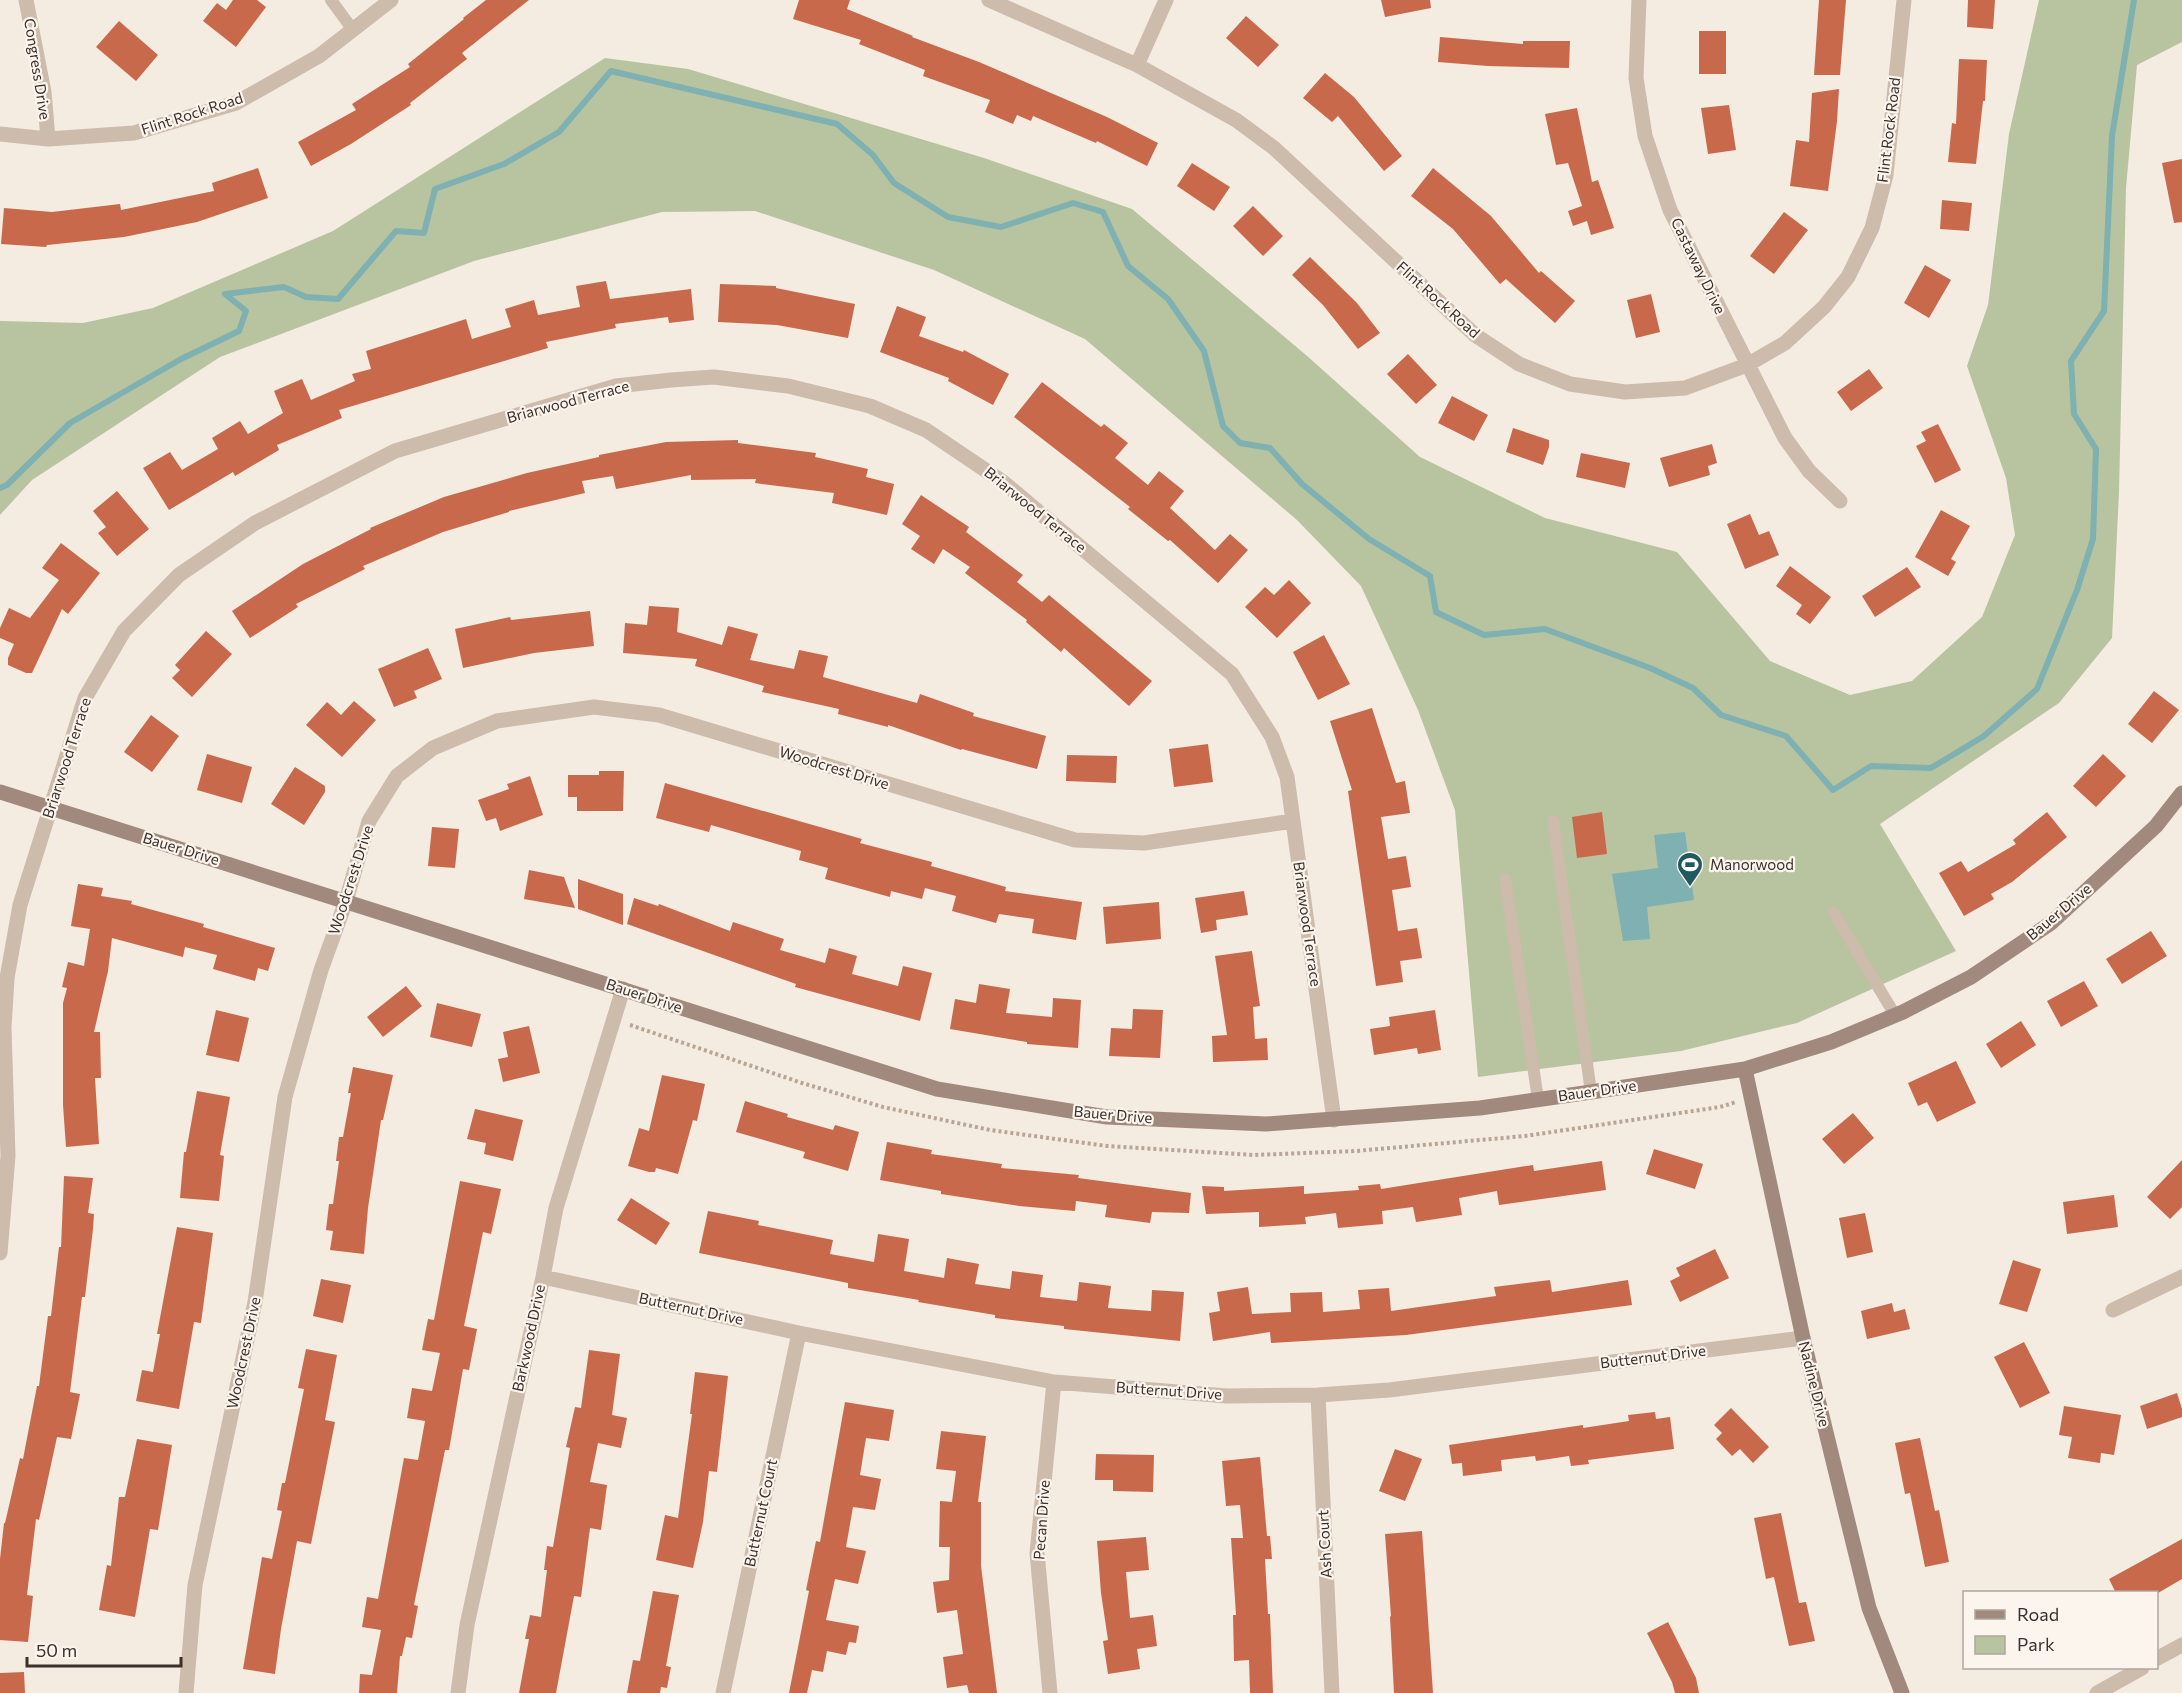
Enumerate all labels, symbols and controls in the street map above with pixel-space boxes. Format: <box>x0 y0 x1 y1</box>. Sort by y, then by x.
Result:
street label: Congress Drive <box>21 17 55 121</box>
street label: Flint Rock Road <box>1873 76 1903 184</box>
street label: Flint Rock Road <box>139 88 245 138</box>
street label: Castaway Drive <box>1668 214 1730 317</box>
street label: Flint Rock Road <box>1393 257 1484 341</box>
street label: Briarwood Terrace <box>505 376 631 426</box>
street label: Briarwood Terrace <box>981 463 1090 556</box>
street label: Briarwood Terrace <box>38 695 94 820</box>
street label: Woodcrest Drive <box>777 742 891 792</box>
street label: Woodcrest Drive <box>324 823 376 937</box>
street label: Bauer Drive <box>141 828 222 868</box>
sports icon: Manorwood <box>1675 850 1705 888</box>
place label: Manorwood <box>1710 855 1794 873</box>
street label: Briarwood Terrace <box>1290 860 1326 988</box>
street label: Bauer Drive <box>2022 879 2094 943</box>
street label: Bauer Drive <box>604 974 685 1016</box>
street label: Bauer Drive <box>1557 1076 1637 1104</box>
street label: Bauer Drive <box>1073 1102 1153 1126</box>
street label: Barkwood Drive <box>508 1282 548 1393</box>
street label: Butternut Drive <box>637 1288 745 1328</box>
street label: Woodcrest Drive <box>222 1295 264 1410</box>
street label: Nadine Drive <box>1796 1339 1834 1428</box>
street label: Butternut Drive <box>1599 1341 1707 1371</box>
street label: Butternut Drive <box>1115 1377 1223 1403</box>
street label: Butternut Court <box>740 1457 780 1568</box>
street label: Pecan Drive <box>1029 1479 1053 1560</box>
street label: Ash Court <box>1313 1509 1335 1579</box>
legend <box>1963 1591 2158 1669</box>
text: Road <box>2017 1603 2059 1625</box>
scale bar <box>27 1630 182 1668</box>
text: Park <box>2017 1633 2055 1655</box>
text: 50 m <box>36 1639 77 1661</box>

